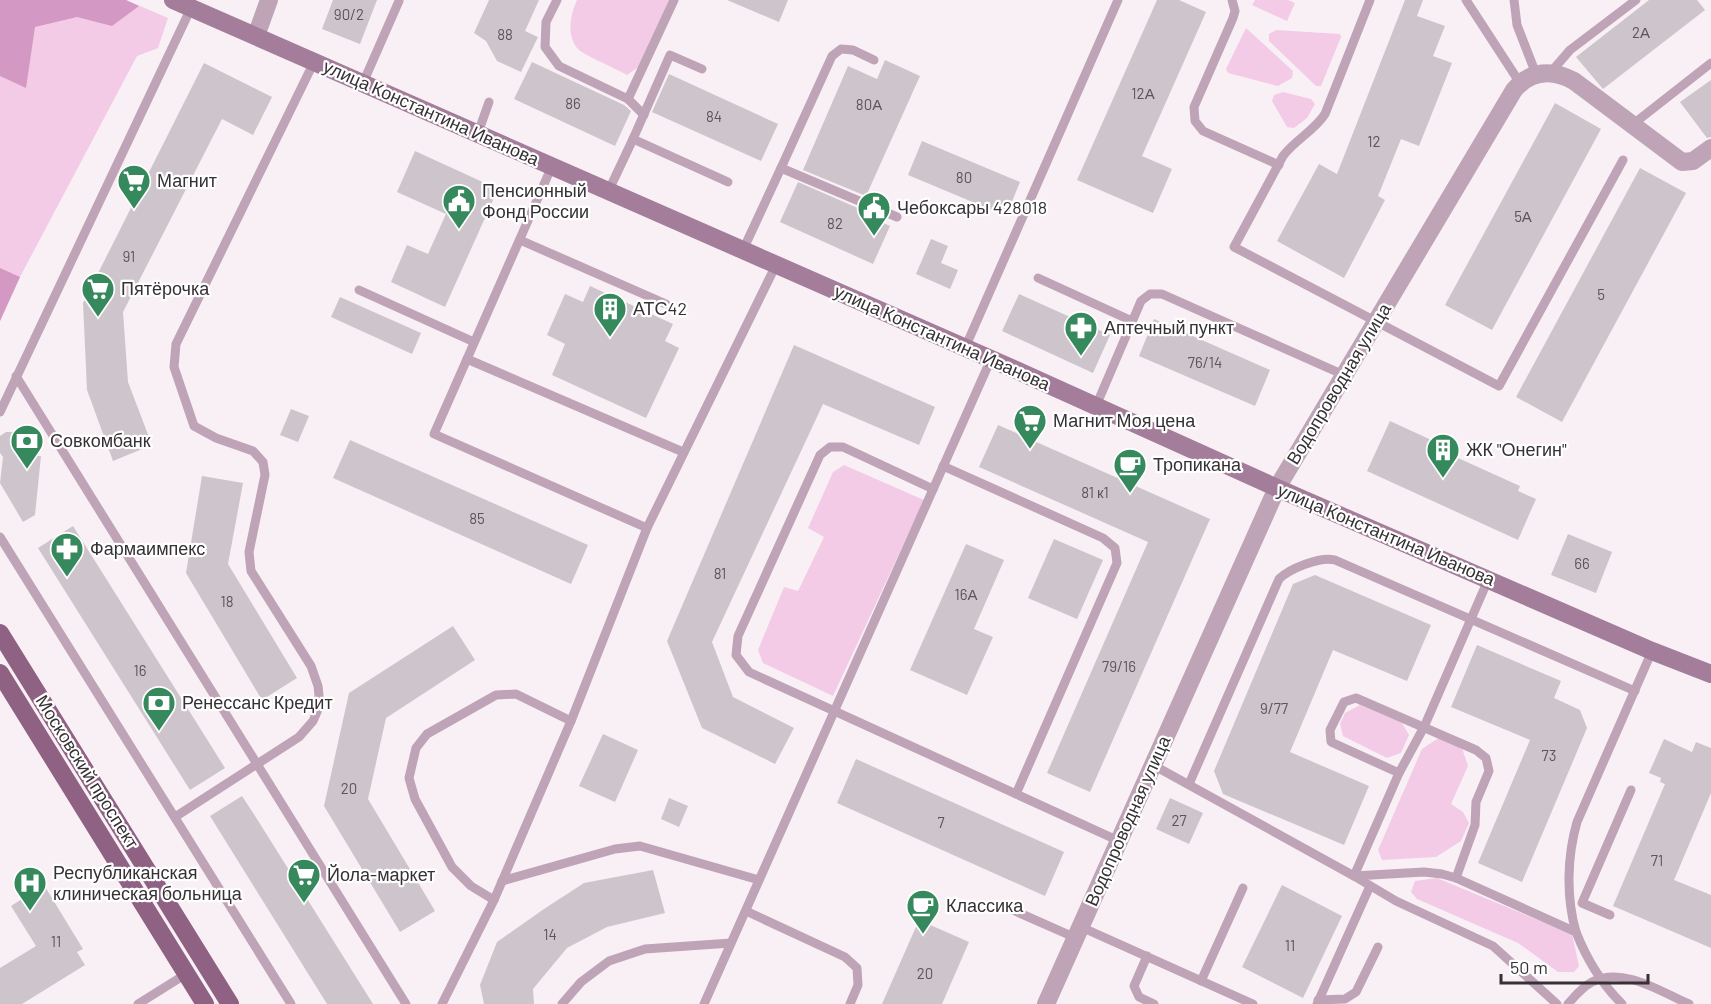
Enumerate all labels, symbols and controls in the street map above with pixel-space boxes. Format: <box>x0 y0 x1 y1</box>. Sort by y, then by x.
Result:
house number: 90/2 <box>334 5 364 23</box>
house number: 2А <box>1632 23 1650 41</box>
house number: 88 <box>497 25 513 43</box>
street label: улица Константина Иванова <box>320 54 544 170</box>
house number: 12А <box>1131 84 1155 102</box>
house number: 86 <box>565 94 581 112</box>
house number: 80А <box>856 95 882 113</box>
house number: 84 <box>706 107 722 125</box>
house number: 12 <box>1367 132 1381 150</box>
supermarket icon: Магнит <box>116 163 152 210</box>
house number: 80 <box>956 168 972 186</box>
place label: Магнит <box>157 169 217 191</box>
place label: Пенсионный Фонд России <box>482 179 589 222</box>
public building icon: Пенсионный Фонд России <box>441 183 477 230</box>
public building icon: Чебоксары 428018 <box>856 190 892 237</box>
place label: Чебоксары 428018 <box>897 196 1047 218</box>
house number: 5А <box>1514 207 1532 225</box>
house number: 82 <box>827 214 843 232</box>
house number: 91 <box>123 247 135 265</box>
supermarket icon: Пятёрочка <box>80 271 116 318</box>
place label: Пятёрочка <box>121 277 210 299</box>
street label: улица Константина Иванова <box>831 279 1055 395</box>
house number: 5 <box>1597 285 1605 303</box>
building icon: АТС42 <box>592 291 628 338</box>
place label: АТС42 <box>633 297 687 319</box>
street label: Водопроводная улица <box>1281 298 1396 468</box>
pharmacy icon: Аптечный пункт <box>1063 310 1099 357</box>
place label: Аптечный пункт <box>1104 316 1234 338</box>
house number: 76/14 <box>1188 353 1222 371</box>
supermarket icon: Магнит Моя цена <box>1012 403 1048 450</box>
place label: Магнит Моя цена <box>1053 409 1196 431</box>
bank icon: Совкомбанк <box>9 423 45 470</box>
place label: Совкомбанк <box>50 429 151 451</box>
building icon: ЖК "Онегин" <box>1425 432 1461 479</box>
place label: ЖК "Онегин" <box>1466 438 1567 460</box>
cafe icon: Тропикана <box>1112 447 1148 494</box>
place label: Тропикана <box>1153 453 1242 475</box>
street label: улица Константина Иванова <box>1274 478 1499 590</box>
house number: 81 к1 <box>1081 483 1109 501</box>
house number: 85 <box>469 509 485 527</box>
pharmacy icon: Фармаимпекс <box>49 531 85 578</box>
place label: Фармаимпекс <box>90 537 205 559</box>
house number: 66 <box>1574 554 1590 572</box>
house number: 81 <box>714 564 726 582</box>
house number: 16А <box>955 585 977 603</box>
house number: 18 <box>220 592 234 610</box>
house number: 79/16 <box>1102 657 1136 675</box>
house number: 16 <box>134 661 146 679</box>
bank icon: Ренессанс Кредит <box>141 685 177 732</box>
street label: Московский проспект <box>32 691 144 852</box>
place label: Ренессанс Кредит <box>182 691 333 713</box>
house number: 9/77 <box>1260 699 1288 717</box>
street label: Водопроводная улица <box>1080 731 1175 909</box>
house number: 73 <box>1542 746 1556 764</box>
house number: 20 <box>341 779 357 797</box>
house number: 27 <box>1171 811 1187 829</box>
house number: 7 <box>937 813 945 831</box>
house number: 71 <box>1651 851 1663 869</box>
supermarket icon: Йола-маркет <box>286 857 322 904</box>
place label: Республиканская клиническая больница <box>53 861 243 904</box>
place label: Йола-маркет <box>327 863 435 885</box>
hospital icon: Республиканская клиническая больница <box>12 865 48 912</box>
cafe icon: Классика <box>905 888 941 935</box>
place label: Классика <box>946 894 1024 916</box>
house number: 14 <box>543 925 557 943</box>
house number: 11 <box>51 932 61 950</box>
house number: 11 <box>1285 936 1295 954</box>
scale bar <box>1501 947 1648 985</box>
text: 50 m <box>1510 956 1548 978</box>
house number: 20 <box>917 964 933 982</box>

